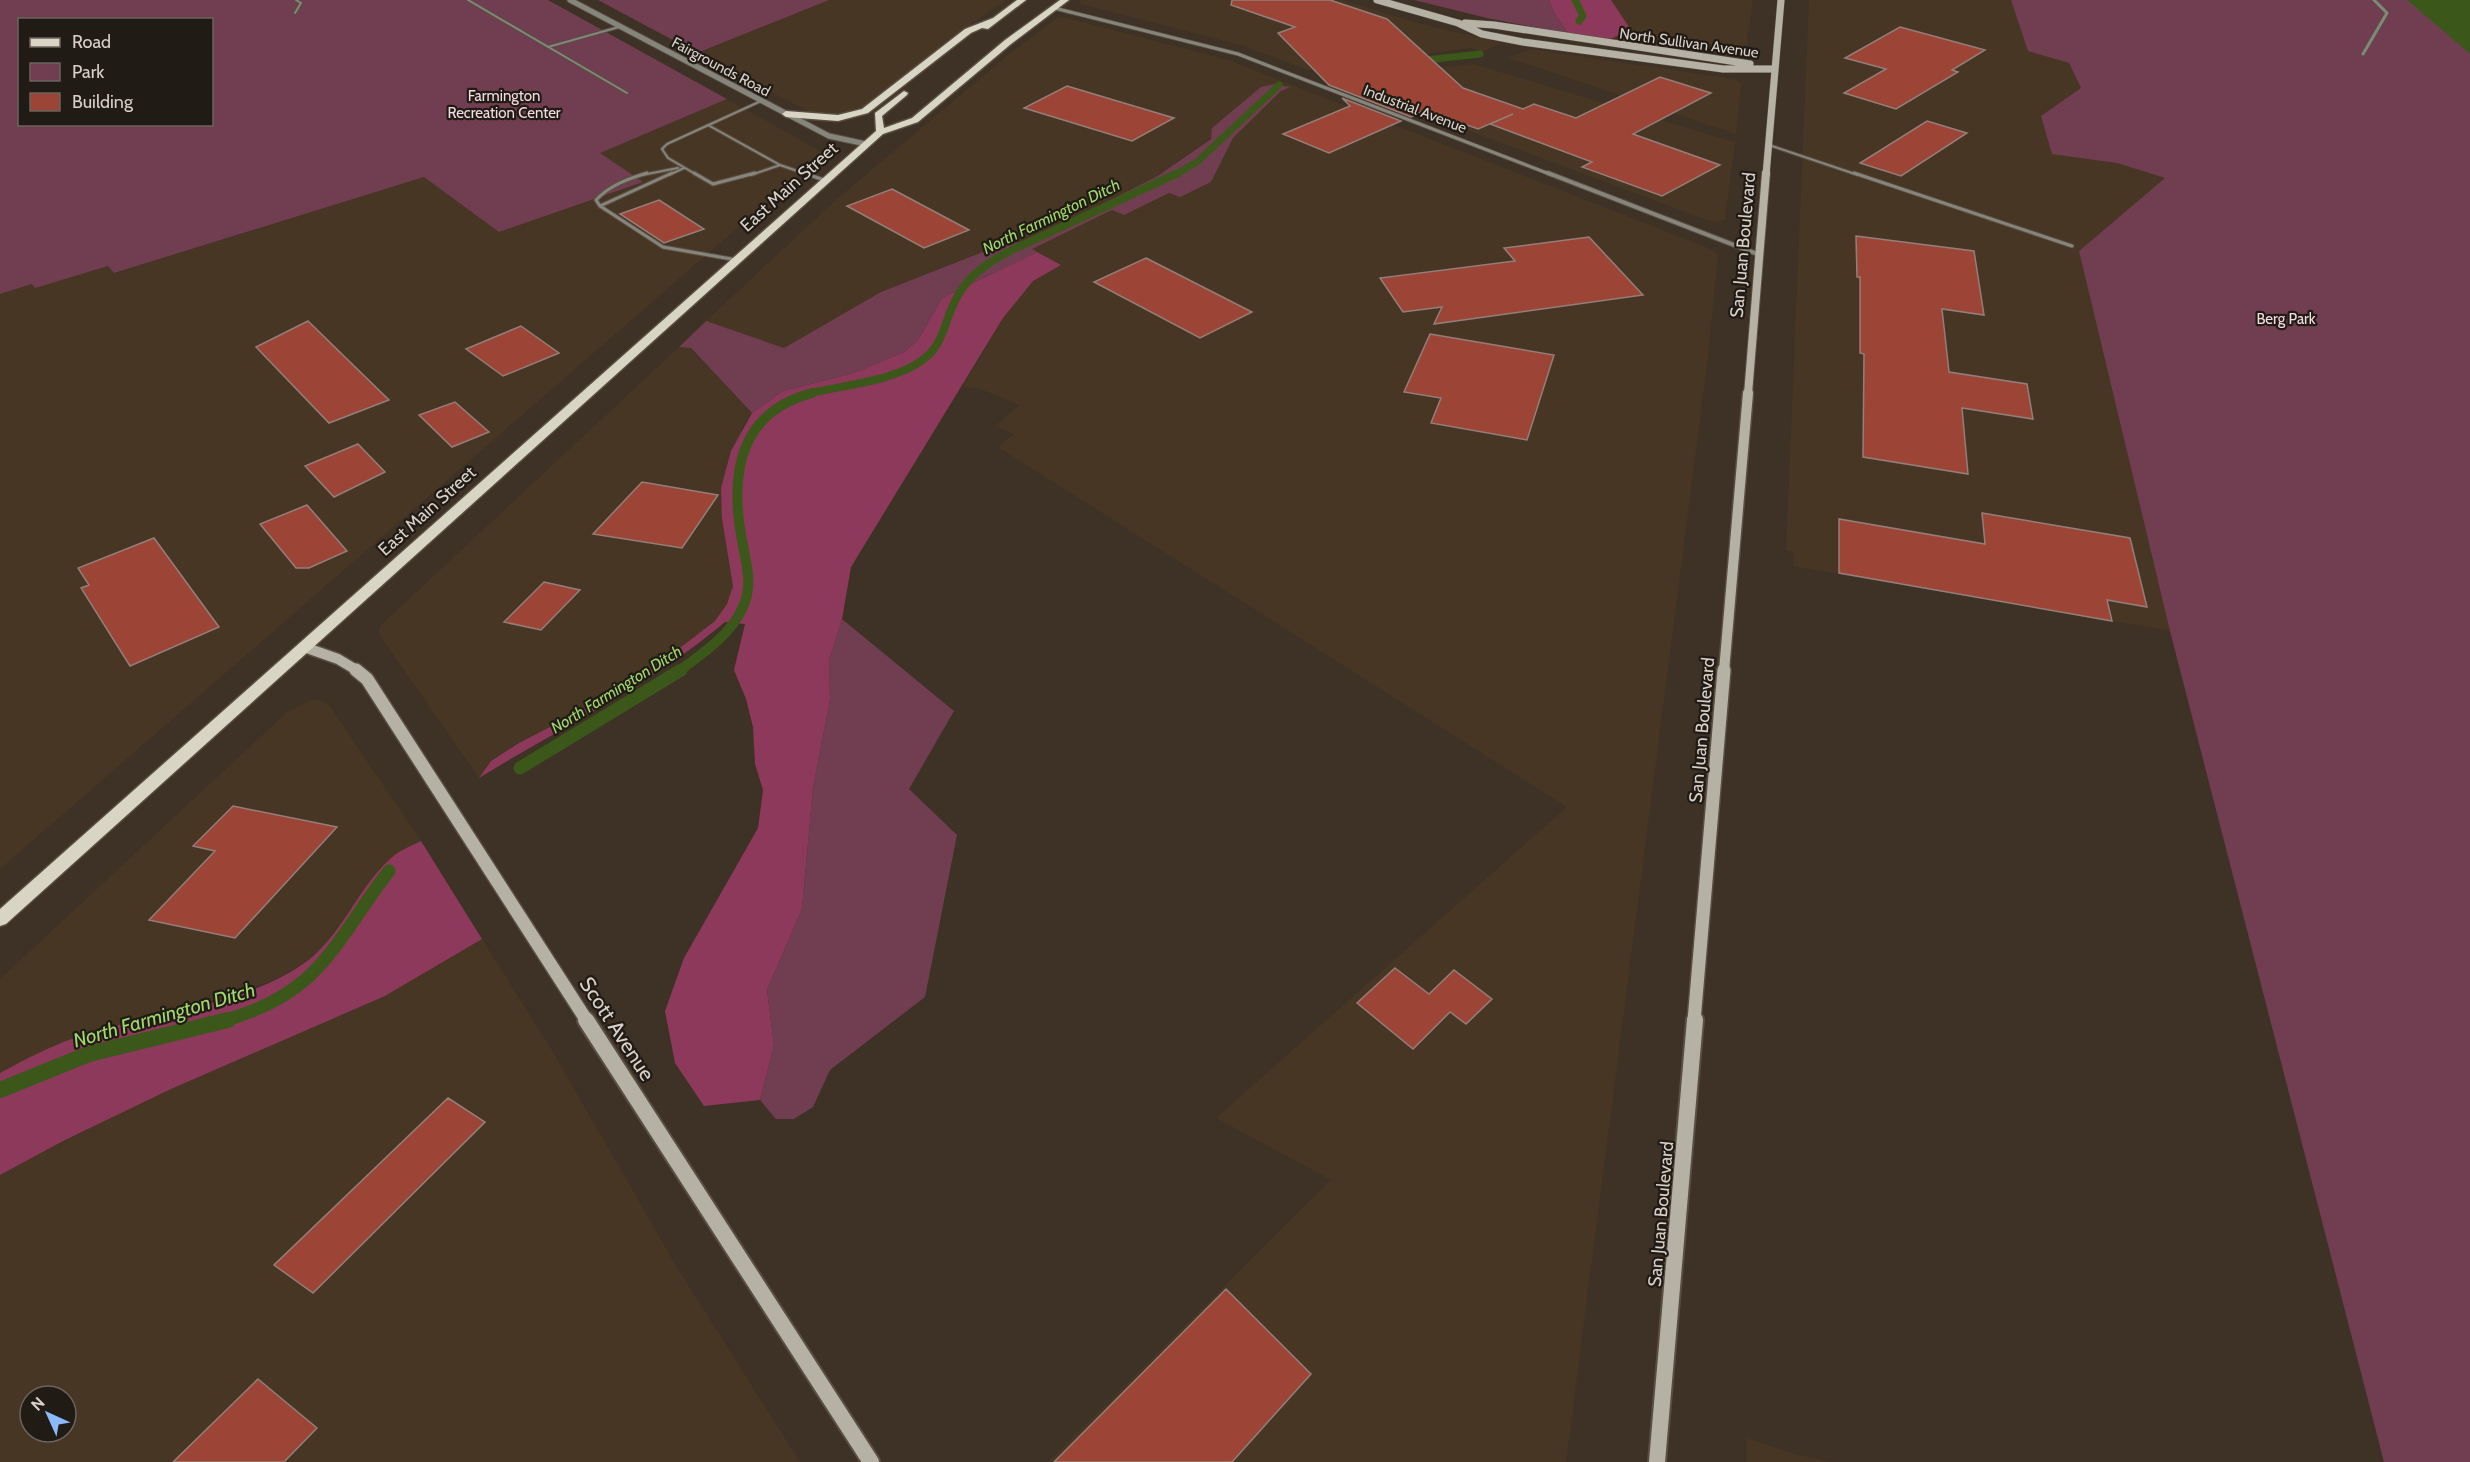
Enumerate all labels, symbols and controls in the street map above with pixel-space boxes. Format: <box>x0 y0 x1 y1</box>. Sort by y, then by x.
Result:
legend <box>18 18 213 126</box>
street label: North Sullivan Avenue <box>1618 24 1760 62</box>
text: Road <box>72 31 111 53</box>
street label: Fairgrounds Road <box>669 33 773 101</box>
text: Park <box>72 61 105 83</box>
street label: Industrial Avenue <box>1361 81 1469 137</box>
park label: Farmington Recreation Center <box>447 87 561 122</box>
text: Building <box>72 91 134 113</box>
street label: East Main Street <box>736 137 842 237</box>
street label: San Juan Boulevard <box>1726 171 1760 319</box>
water label: North Farmington Ditch <box>979 175 1123 258</box>
park label: Berg Park <box>2256 310 2316 328</box>
street label: East Main Street <box>374 461 480 561</box>
water label: North Farmington Ditch <box>547 641 685 737</box>
street label: San Juan Boulevard <box>1685 656 1719 804</box>
street label: Scott Avenue <box>575 972 660 1085</box>
water label: North Farmington Ditch <box>70 978 258 1052</box>
street label: San Juan Boulevard <box>1644 1140 1678 1288</box>
north arrow <box>18 1384 78 1444</box>
text: N <box>27 1393 48 1414</box>

